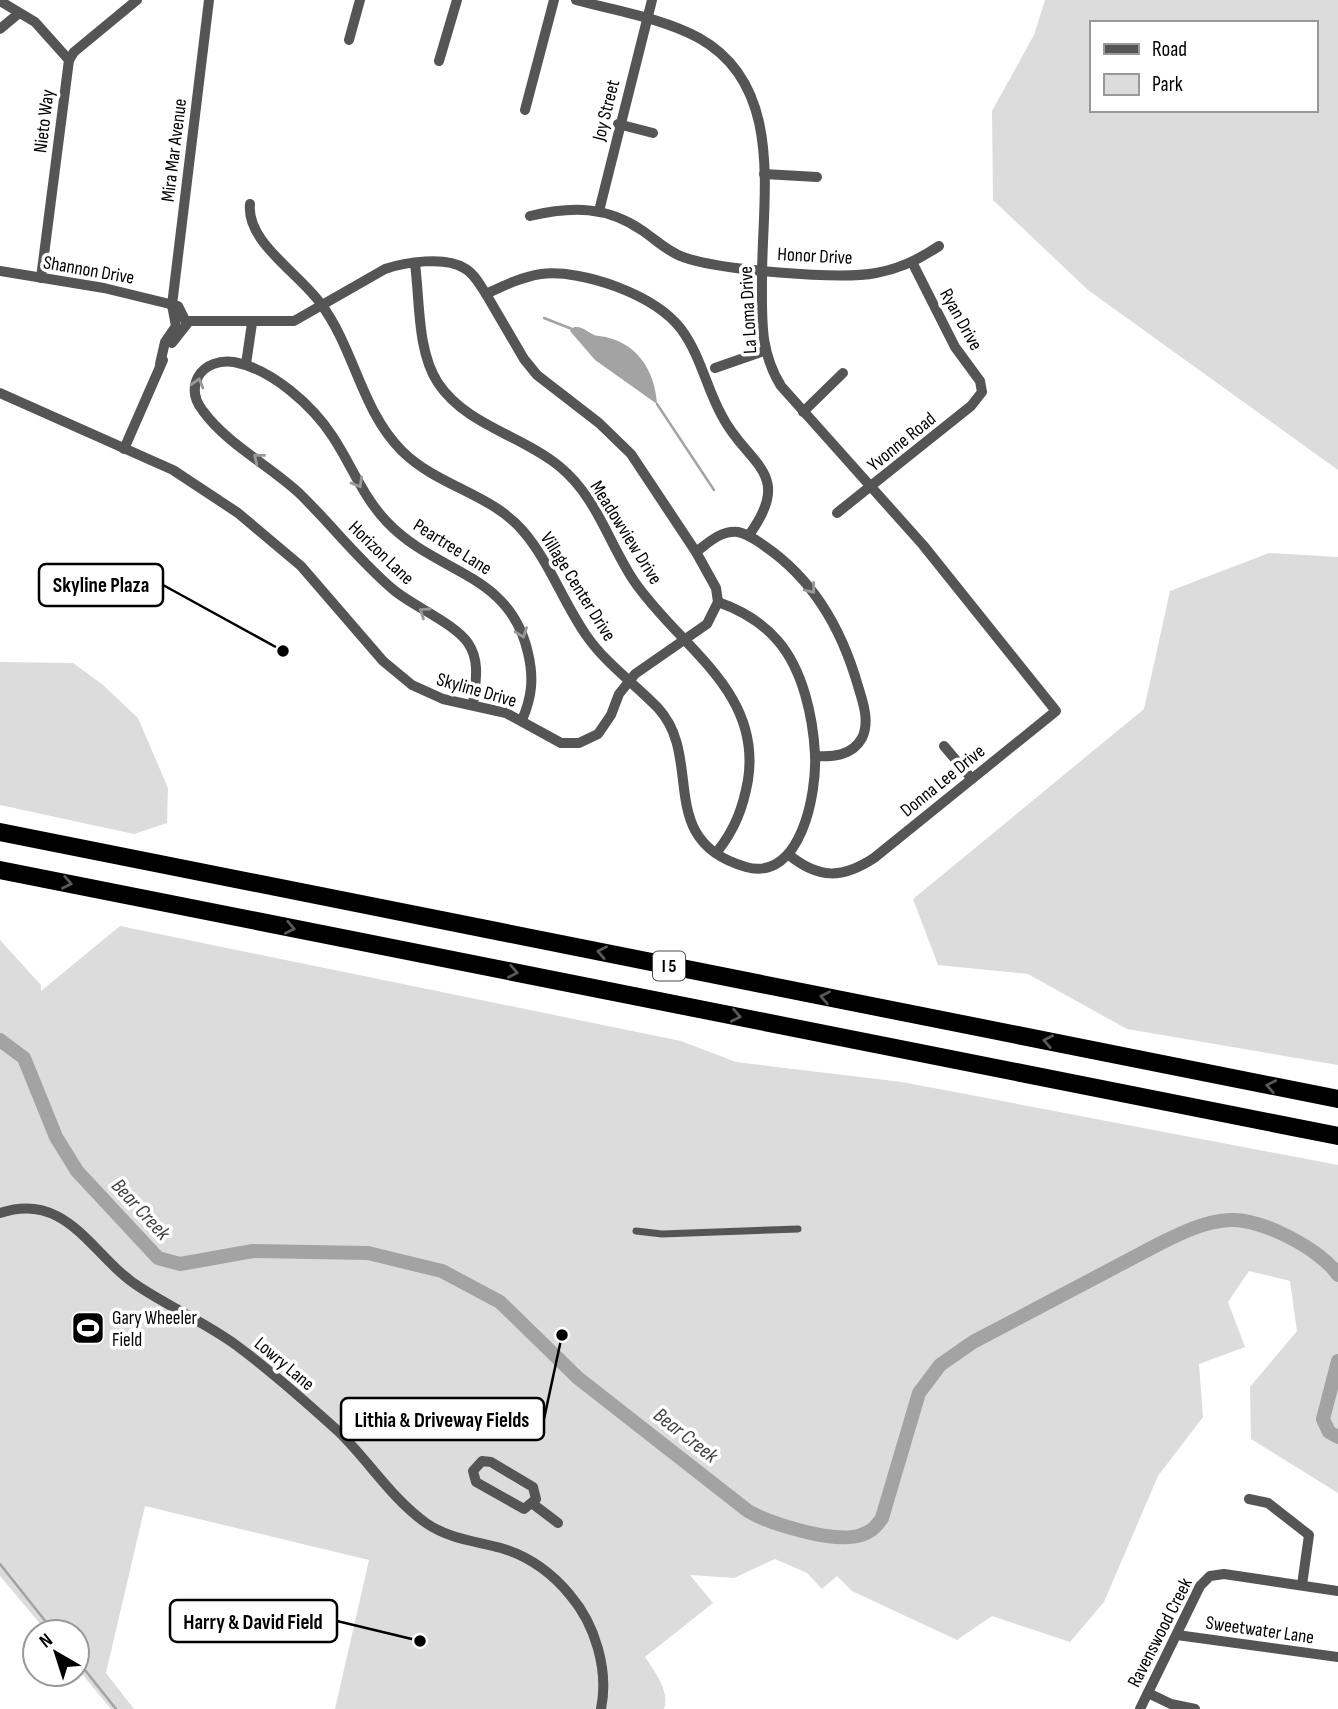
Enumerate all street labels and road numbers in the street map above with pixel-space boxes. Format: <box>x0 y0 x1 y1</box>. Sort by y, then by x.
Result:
street label: Joy Street <box>588 77 625 144</box>
street label: Nieto Way <box>29 87 60 154</box>
street label: Mira Mar Avenue <box>157 97 192 203</box>
street label: Honor Drive <box>777 243 853 270</box>
street label: Shannon Drive <box>41 251 136 290</box>
street label: La Loma Drive <box>735 265 762 354</box>
street label: Ryan Drive <box>934 285 987 355</box>
street label: Yvonne Road <box>863 408 941 477</box>
street label: Meadowview Drive <box>585 477 667 589</box>
street label: Peartree Lane <box>409 514 496 580</box>
street label: Horizon Lane <box>343 516 419 590</box>
street label: Village Center Drive <box>535 528 620 646</box>
street label: Skyline Drive <box>434 668 519 713</box>
street label: Donna Lee Drive <box>896 740 990 822</box>
road number: I 5 <box>653 951 685 981</box>
street label: Lowry Lane <box>249 1332 319 1396</box>
street label: Ravenswood Creek <box>1123 1574 1198 1691</box>
street label: Sweetwater Lane <box>1204 1611 1316 1649</box>

